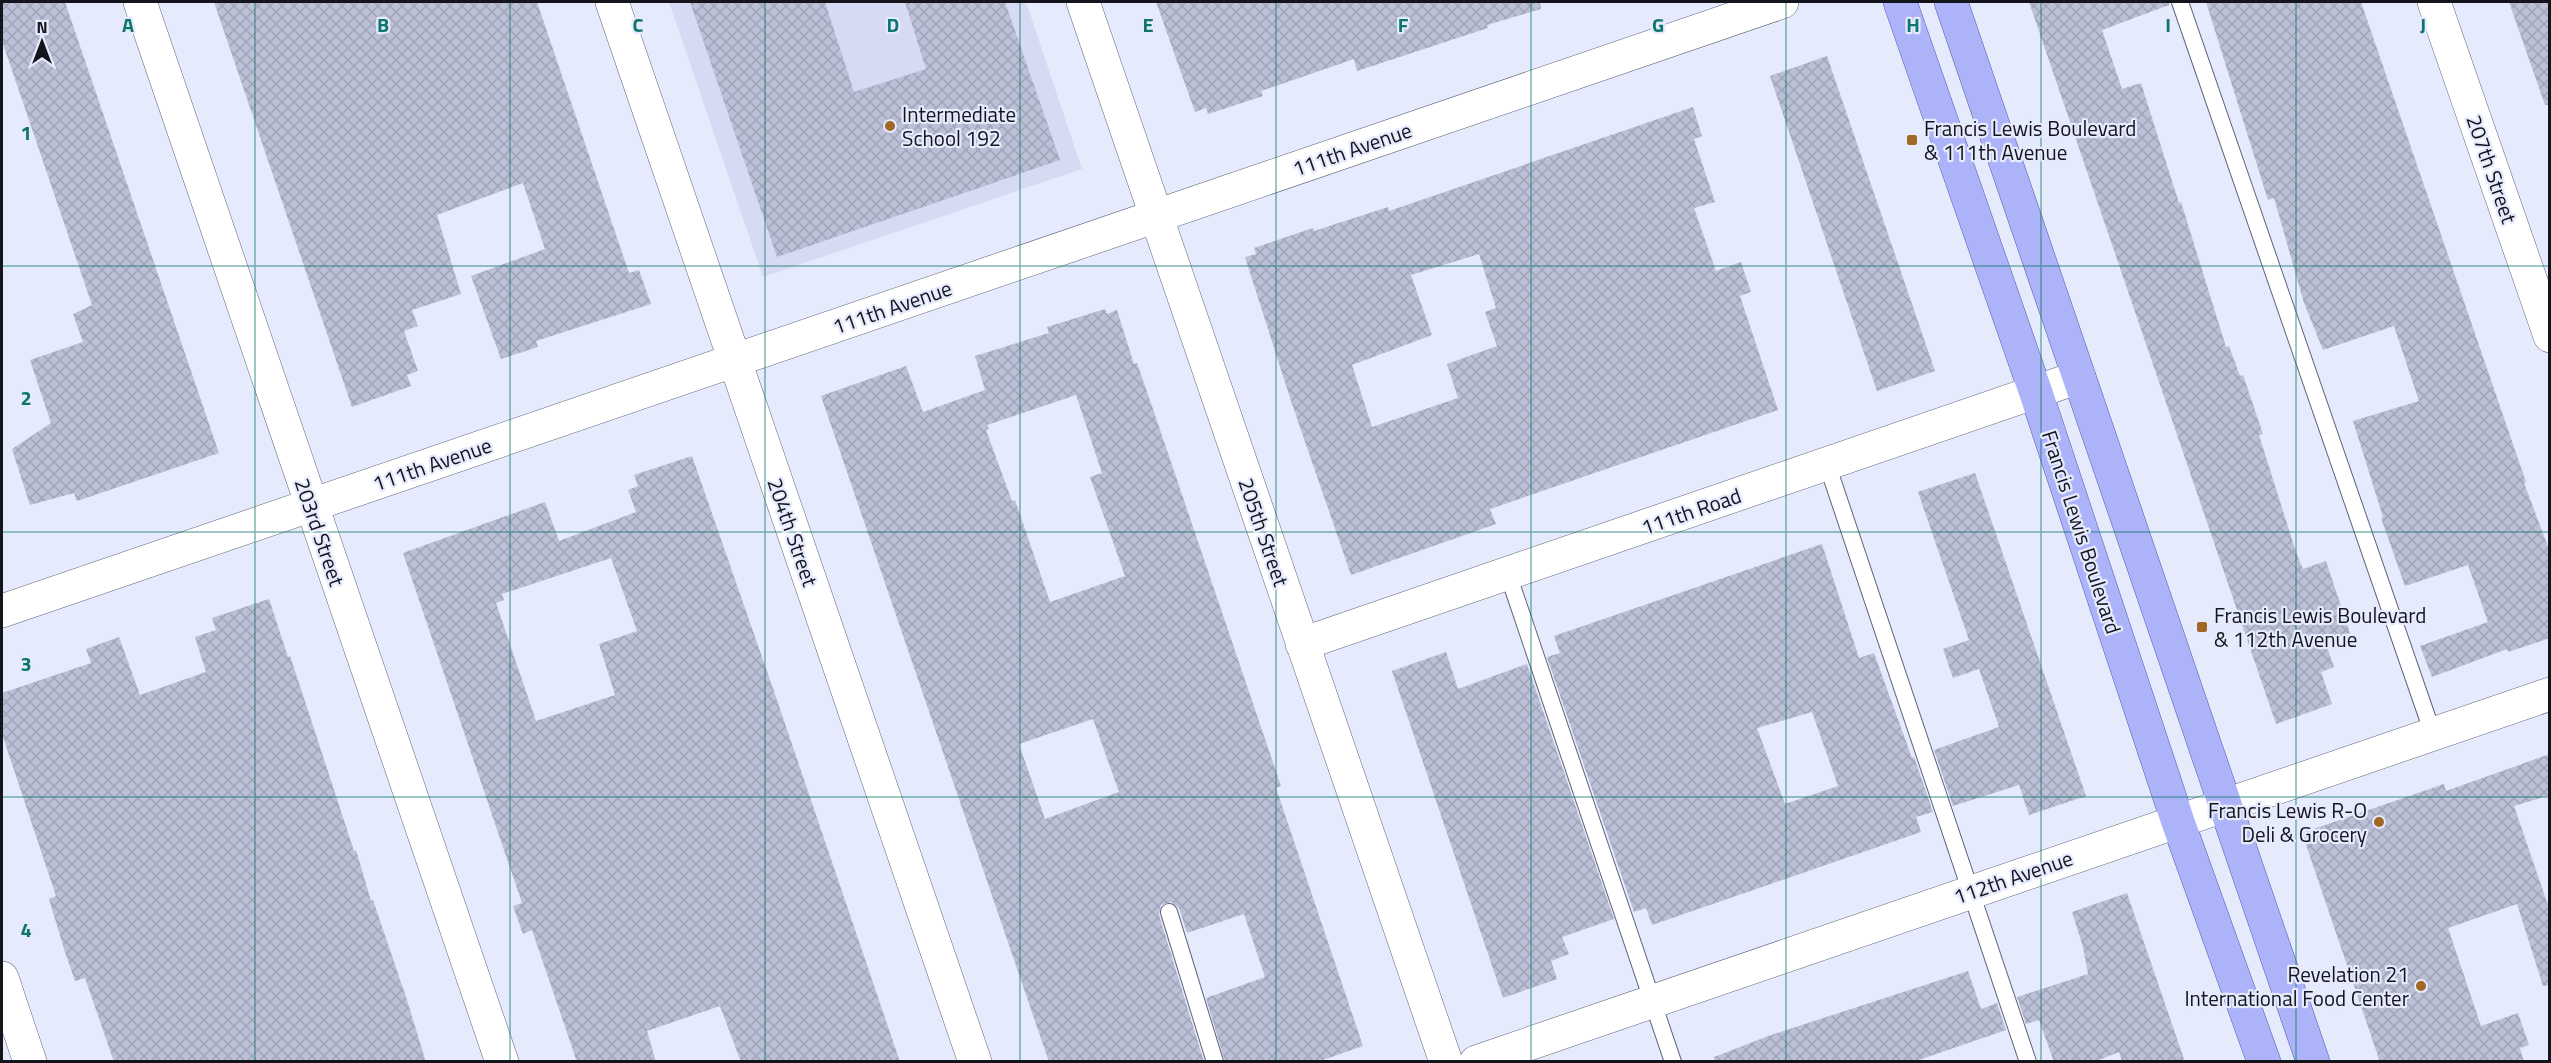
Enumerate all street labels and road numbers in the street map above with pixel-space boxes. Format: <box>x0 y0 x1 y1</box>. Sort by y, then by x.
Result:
street label: 207th Street <box>2459 111 2526 228</box>
street label: 111th Avenue <box>1288 114 1416 184</box>
street label: 111th Avenue <box>828 272 956 342</box>
street label: Francis Lewis Boulevard <box>2034 426 2130 638</box>
street label: 111th Avenue <box>368 429 496 499</box>
street label: 203rd Street <box>287 474 354 591</box>
street label: 204th Street <box>760 474 827 591</box>
street label: 205th Street <box>1231 474 1298 591</box>
street label: 111th Road <box>1637 479 1745 543</box>
street label: 112th Avenue <box>1949 842 2077 912</box>

